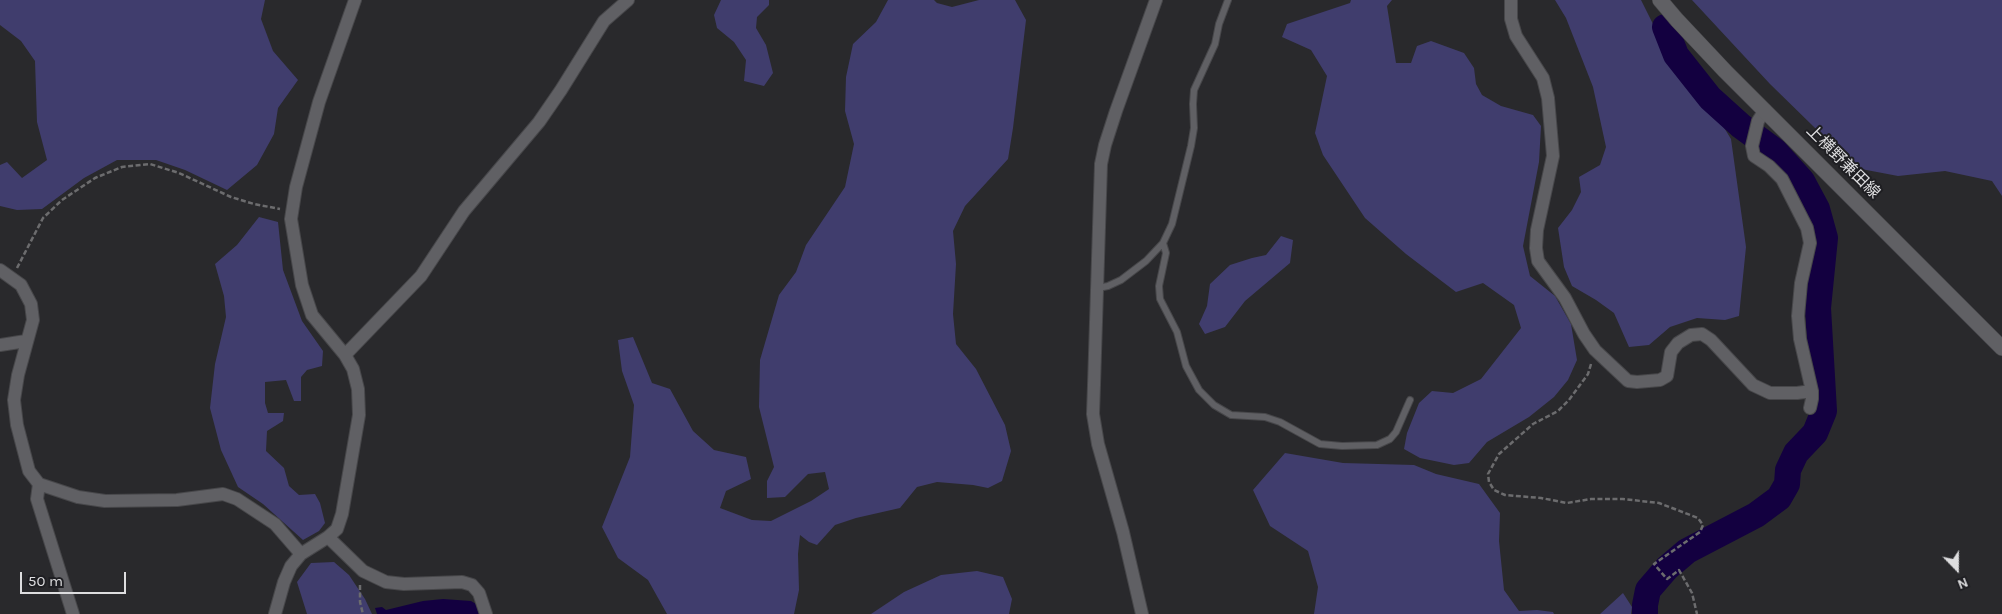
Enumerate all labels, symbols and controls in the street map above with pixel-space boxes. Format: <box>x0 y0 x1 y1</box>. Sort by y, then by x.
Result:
street label: 上横野兼田線 <box>1802 121 1884 203</box>
north arrow <box>1932 544 1982 594</box>
scale bar <box>22 562 129 594</box>
text: 50 m <box>28 572 63 590</box>
text: N <box>1955 574 1971 593</box>

